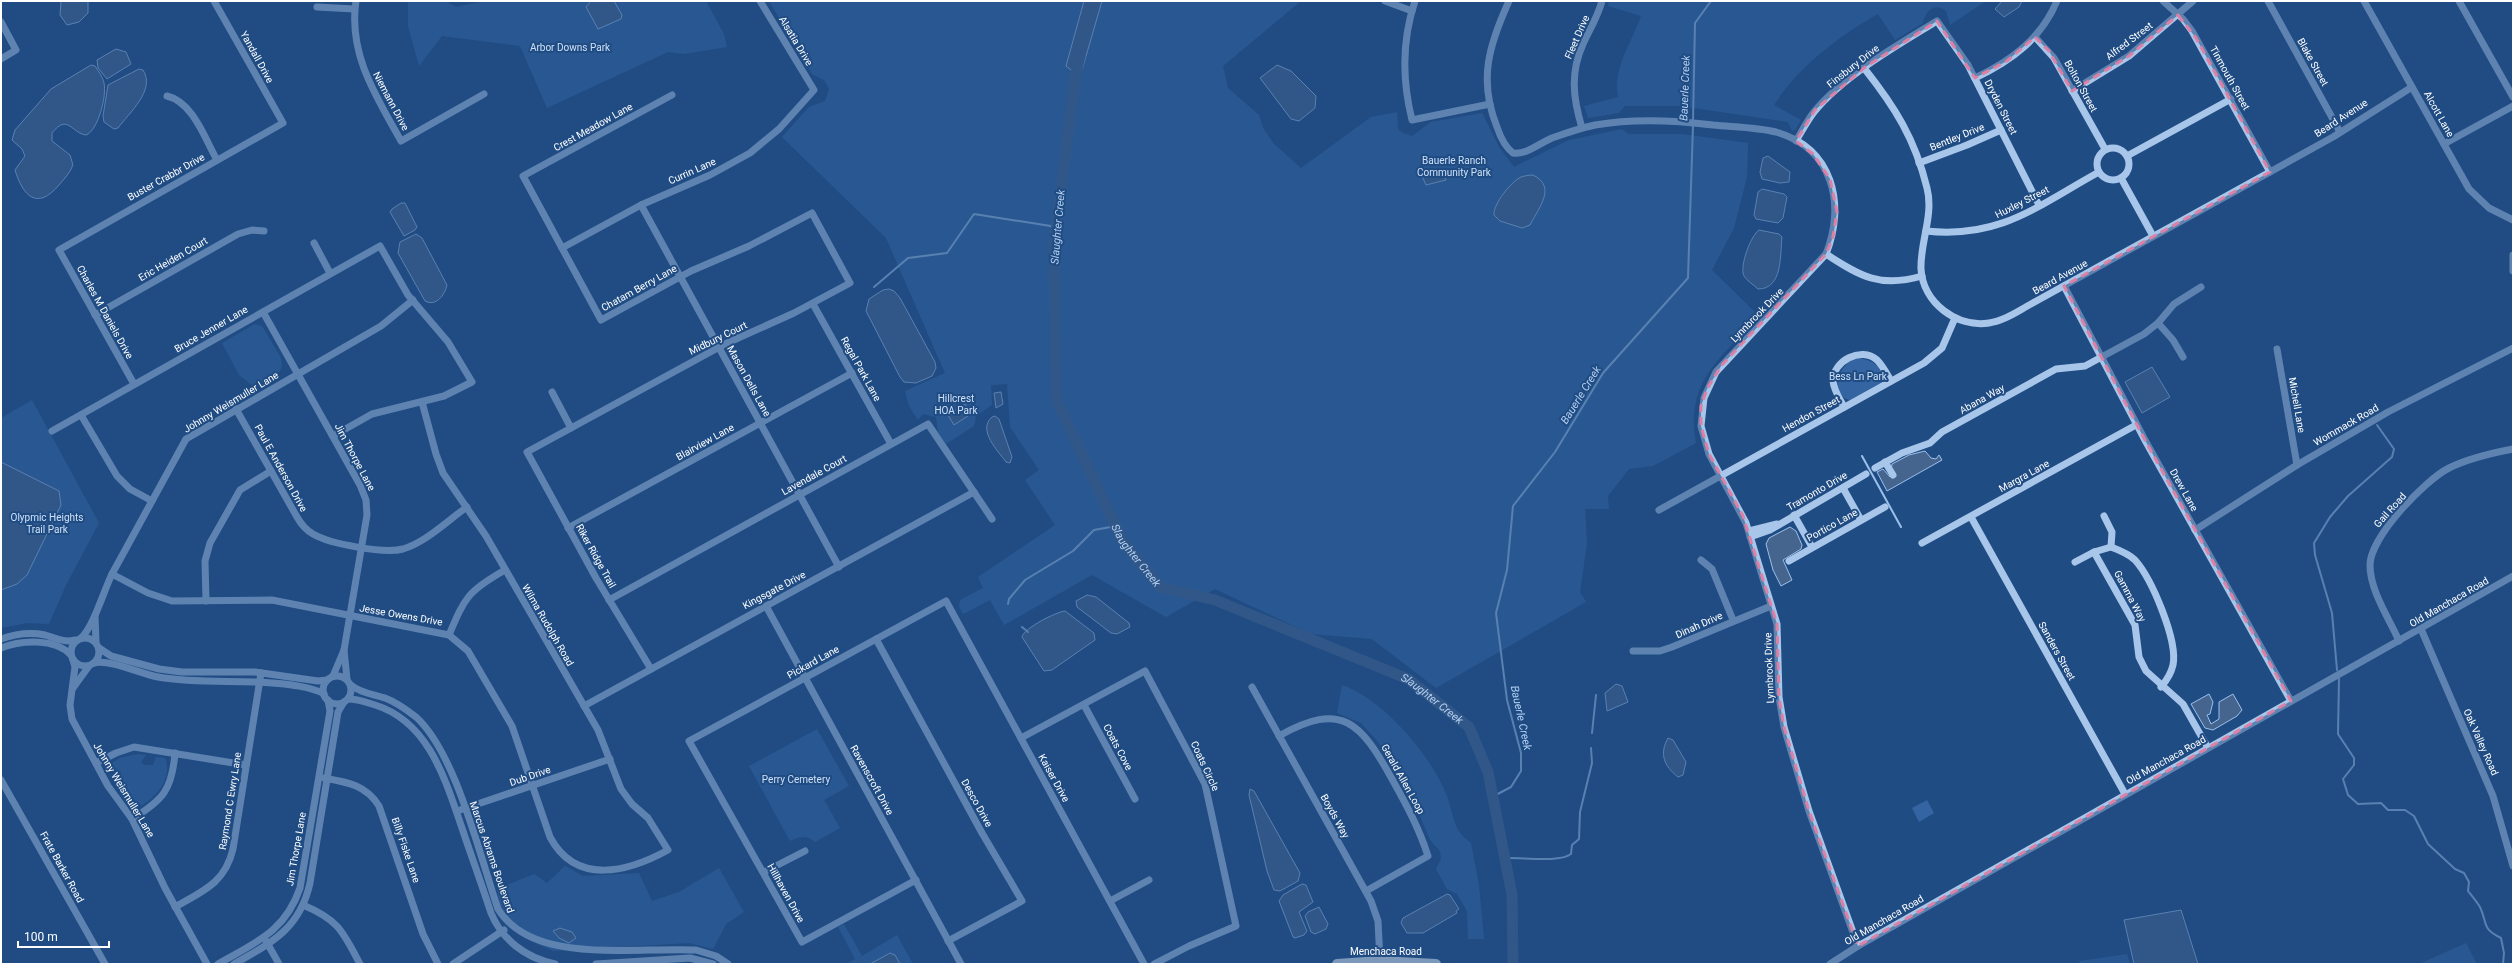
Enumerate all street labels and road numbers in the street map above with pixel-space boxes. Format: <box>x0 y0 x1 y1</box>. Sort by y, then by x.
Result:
street label: Fleet Drive <box>1562 13 1592 61</box>
street label: Alsatia Drive <box>777 14 815 68</box>
street label: Alfred Street <box>2104 20 2154 62</box>
street label: Yandall Drive <box>238 29 276 85</box>
street label: Blake Street <box>2295 36 2331 88</box>
street label: Finsbury Drive <box>1825 42 1881 90</box>
street label: Tinmouth Street <box>2208 44 2252 112</box>
street label: Bolton Street <box>2062 58 2100 114</box>
street label: Niemann Drive <box>371 70 411 132</box>
street label: Dryden Street <box>1982 78 2020 136</box>
street label: Alcott Lane <box>2422 89 2456 139</box>
street label: Beard Avenue <box>2312 97 2370 139</box>
street label: Crest Meadow Lane <box>552 101 634 153</box>
street label: Bentley Drive <box>1928 121 1986 153</box>
street label: Buster Crabbr Drive <box>126 151 206 203</box>
street label: Currin Lane <box>667 156 717 186</box>
street label: Huxley Street <box>1993 184 2051 220</box>
street label: Eric Heiden Court <box>137 235 209 283</box>
street label: Beard Avenue <box>2031 257 2089 297</box>
street label: Charles M Daniels Drive <box>75 263 135 361</box>
street label: Chatam Berry Lane <box>599 263 679 313</box>
street label: Lynnbrook Drive <box>1728 286 1786 344</box>
street label: Bruce Jenner Lane <box>172 304 250 354</box>
street label: Midbury Court <box>687 319 749 357</box>
street label: Regal Park Lane <box>839 335 883 403</box>
street label: Mason Dells Lane <box>725 344 773 418</box>
street label: Johnny Weismuller Lane <box>182 369 280 435</box>
street label: Michell Lane <box>2287 376 2307 434</box>
street label: Abana Way <box>1958 382 2007 416</box>
street label: Hendon Street <box>1780 394 1842 434</box>
street label: Wommack Road <box>2312 402 2380 448</box>
street label: Jim Thorpe Lane <box>333 421 377 493</box>
street label: Paul E Anderson Drive <box>252 422 310 514</box>
street label: Blairview Lane <box>674 422 736 462</box>
street label: Lavendale Court <box>780 453 848 497</box>
street label: Margra Lane <box>1997 458 2051 494</box>
street label: Drew Lane <box>2168 467 2200 513</box>
street label: Tramonto Drive <box>1785 469 1849 513</box>
street label: Gail Road <box>2372 491 2408 529</box>
street label: Portico Lane <box>1805 507 1859 543</box>
street label: Riker Ridge Trail <box>574 522 618 590</box>
street label: Gamma Way <box>2112 568 2148 624</box>
street label: Kingsgate Drive <box>741 569 807 611</box>
street label: Old Manchaca Road <box>2408 575 2490 629</box>
street label: Wilma Rudolph Road <box>520 582 576 668</box>
street label: Jesse Owens Drive <box>359 602 443 628</box>
street label: Dinah Drive <box>1674 610 1724 640</box>
street label: Sanders Street <box>2036 620 2078 682</box>
street label: Lynnbrook Drive <box>1762 632 1776 704</box>
street label: Pickard Lane <box>785 643 841 681</box>
street label: Oak Valley Road <box>2461 707 2501 777</box>
street label: Coats Cove <box>1101 722 1135 772</box>
street label: Old Manchaca Road <box>2124 734 2208 786</box>
street label: Coats Circle <box>1189 739 1221 793</box>
street label: Johnny Weismuller Lane <box>91 741 157 839</box>
street label: Gerald Allen Loop <box>1379 742 1427 816</box>
street label: Ravenscroft Drive <box>848 743 896 817</box>
street label: Raymond C Ewry Lane <box>217 751 243 851</box>
street label: Kaiser Drive <box>1036 752 1072 804</box>
street label: Dub Drive <box>508 764 552 788</box>
street label: Desco Drive <box>959 777 995 829</box>
street label: Boyds Way <box>1318 792 1352 840</box>
street label: Marcus Abrams Boulevard <box>468 800 516 914</box>
street label: Jim Thorpe Lane <box>284 811 308 887</box>
street label: Billy Fiske Lane <box>390 816 422 884</box>
street label: Frate Barker Road <box>38 830 86 904</box>
street label: Hillhaven Drive <box>765 862 807 924</box>
street label: Old Manchaca Road <box>1843 893 1925 947</box>
street label: Menchaca Road <box>1350 946 1422 957</box>

